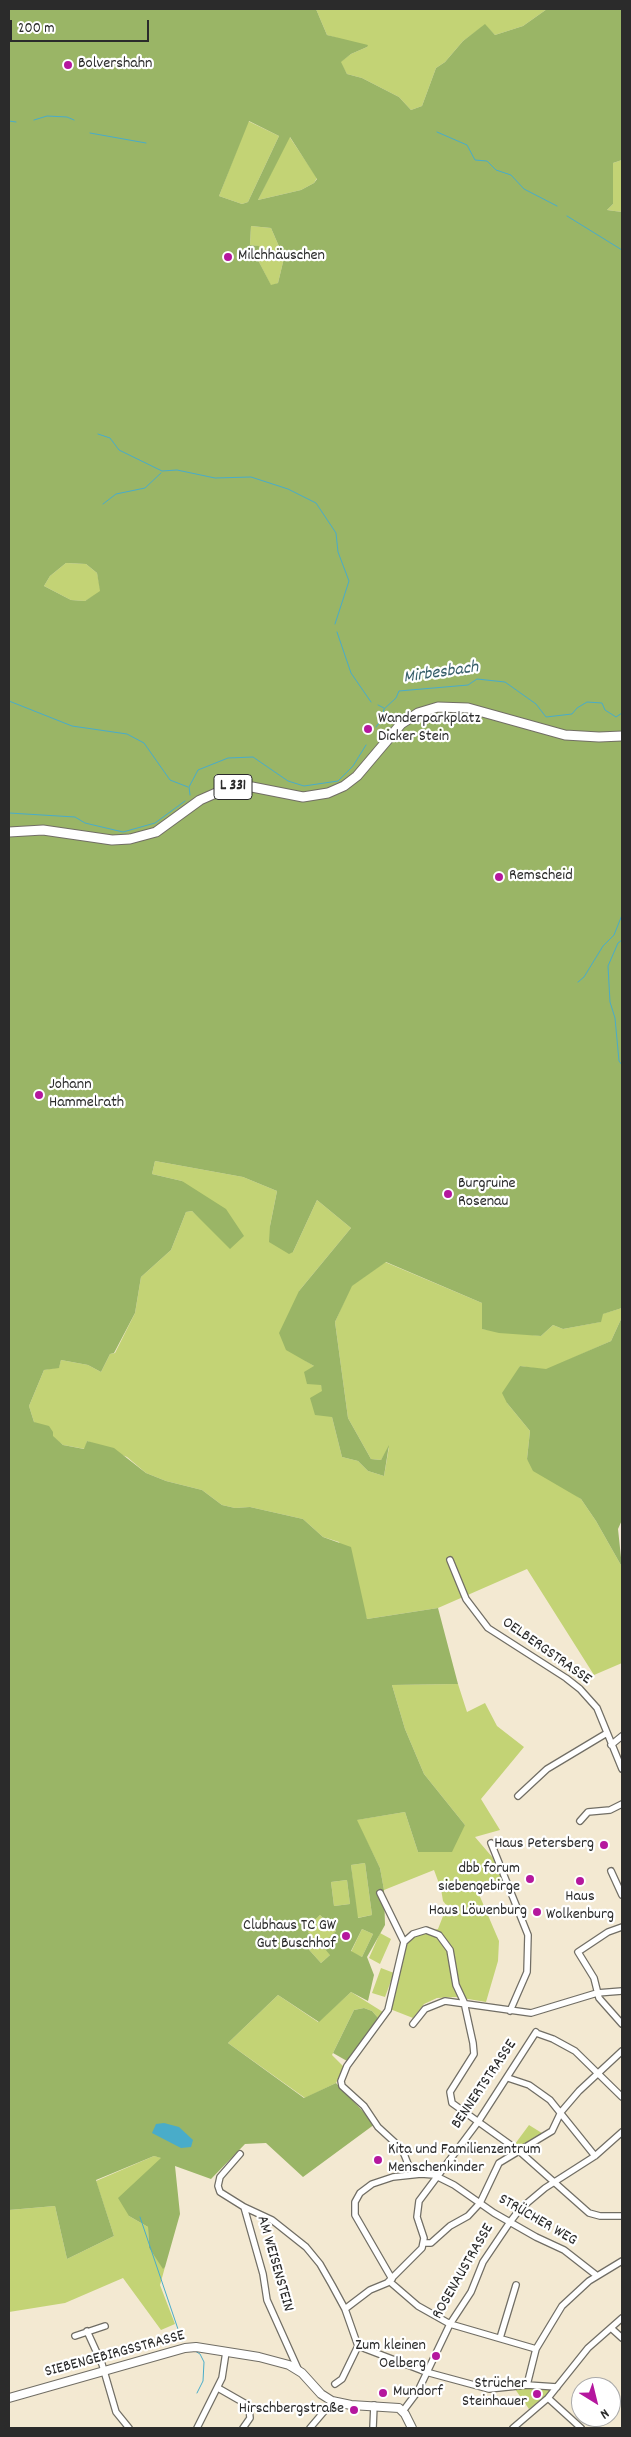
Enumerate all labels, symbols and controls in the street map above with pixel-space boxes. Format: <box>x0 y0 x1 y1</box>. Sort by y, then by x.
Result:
scale bar <box>12 10 151 42</box>
text: 200 m <box>18 18 55 40</box>
place label: Bolvershahn <box>78 55 152 75</box>
marker: Bolvershahn <box>62 59 74 71</box>
place label: Milchhäuschen <box>238 247 325 267</box>
marker: Milchhäuschen <box>222 251 234 263</box>
water label: Mirbesbach <box>402 658 480 690</box>
place label: Wanderparkplatz Dicker Stein <box>378 710 481 748</box>
marker: Wanderparkplatz Dicker Stein <box>362 723 374 735</box>
road number: L 331 <box>214 774 252 800</box>
place label: Remscheid <box>509 867 573 887</box>
marker: Remscheid <box>493 871 505 883</box>
place label: Johann Hammelrath <box>49 1076 124 1114</box>
marker: Johann Hammelrath <box>33 1089 45 1101</box>
place label: Burgruine Rosenau <box>458 1175 516 1213</box>
marker: Burgruine Rosenau <box>442 1188 454 1200</box>
street label: OELBERGSTRASSE <box>497 1614 595 1690</box>
place label: Haus Petersberg <box>494 1835 594 1855</box>
marker: Haus Petersberg <box>598 1839 610 1851</box>
place label: dbb forum siebengebirge <box>438 1860 520 1898</box>
marker: dbb forum siebengebirge <box>524 1873 536 1885</box>
marker: Haus Wolkenburg <box>574 1875 586 1887</box>
place label: Haus Wolkenburg <box>546 1888 614 1926</box>
place label: Haus Löwenburg <box>429 1902 527 1922</box>
marker: Haus Löwenburg <box>531 1906 543 1918</box>
place label: Clubhaus TC GW Gut Buschhof <box>243 1917 336 1955</box>
marker: Clubhaus TC GW Gut Buschhof <box>340 1930 352 1942</box>
street label: BENNERTSTRASSE <box>448 2037 522 2133</box>
place label: Kita und Familienzentrum Menschenkinder <box>388 2141 541 2179</box>
marker: Kita und Familienzentrum Menschenkinder <box>372 2154 384 2166</box>
street label: STRÜCHER WEG <box>494 2191 580 2251</box>
street label: AM WEISENSTEIN <box>251 2214 297 2314</box>
street label: ROSENAUSTRASSE <box>429 2221 499 2323</box>
street label: SIEBENGEBIRGSSTRASSE <box>43 2327 187 2383</box>
place label: Zum kleinen Oelberg <box>355 2337 426 2375</box>
marker: Zum kleinen Oelberg <box>430 2350 442 2362</box>
place label: Strücher Steinhauer <box>462 2375 527 2413</box>
north arrow <box>571 2377 621 2427</box>
place label: Mundorf <box>393 2383 443 2403</box>
marker: Mundorf <box>377 2387 389 2399</box>
marker: Strücher Steinhauer <box>531 2388 543 2400</box>
place label: Hirschbergstraße <box>239 2400 344 2420</box>
text: N <box>596 2403 613 2423</box>
marker: Hirschbergstraße <box>348 2404 360 2416</box>

